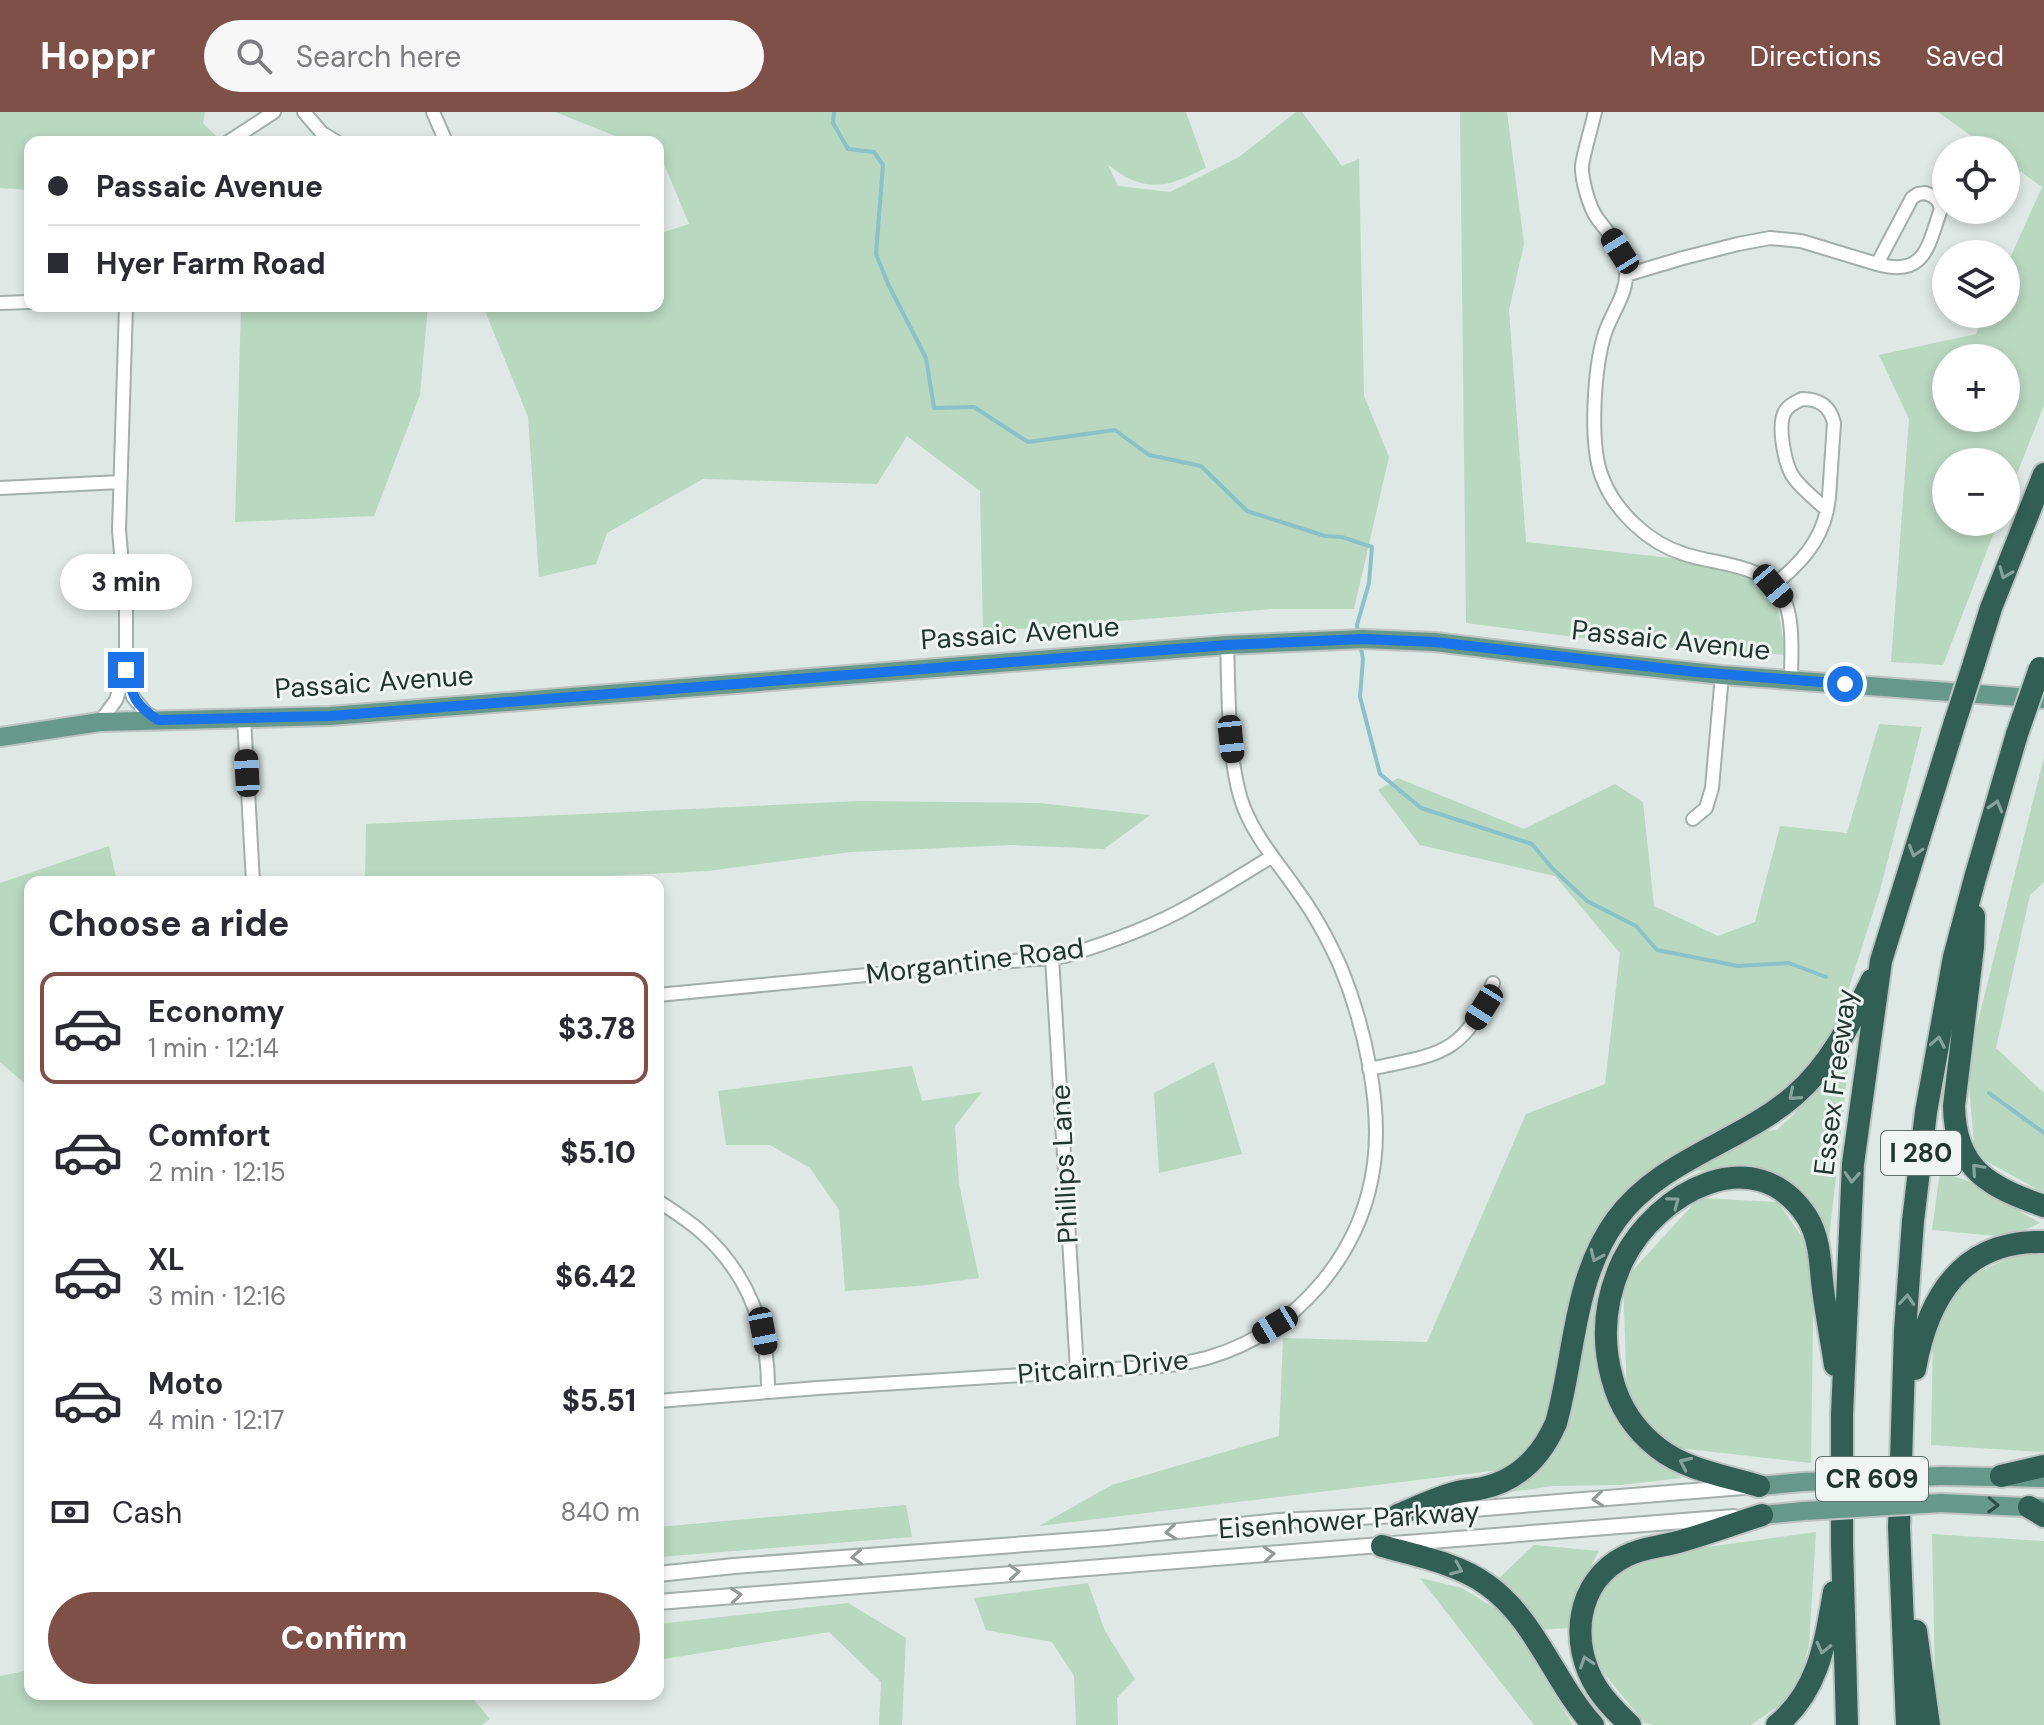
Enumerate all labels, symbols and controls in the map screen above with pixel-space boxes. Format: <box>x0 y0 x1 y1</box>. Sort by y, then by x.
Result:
search box <box>204 20 764 92</box>
text: Hoppr <box>40 31 156 81</box>
icon: search <box>232 34 276 78</box>
text: Search here <box>296 37 461 76</box>
text: Map <box>1649 38 1706 75</box>
text: Directions <box>1750 38 1882 75</box>
text: Saved <box>1926 38 2004 75</box>
map controls <box>1932 136 2020 536</box>
button: locate <box>1932 136 2020 224</box>
text: Passaic Avenue <box>96 167 323 206</box>
car <box>1597 224 1643 278</box>
button: layers <box>1932 240 2020 328</box>
text: Hyer Farm Road <box>96 244 326 283</box>
button: + <box>1932 344 2020 432</box>
button: − <box>1932 448 2020 536</box>
callout: 3 min <box>60 554 192 610</box>
car <box>1748 560 1798 612</box>
text: 3 min <box>91 565 161 599</box>
one-way arrow <box>1998 565 2015 579</box>
street label: Passaic Avenue <box>919 608 1121 658</box>
street label: Passaic Avenue <box>1570 611 1772 669</box>
route end <box>108 652 144 688</box>
street label: Passaic Avenue <box>273 657 475 707</box>
route start <box>1827 666 1863 702</box>
car <box>1217 714 1245 764</box>
car <box>234 748 260 798</box>
one-way arrow <box>1987 800 2003 814</box>
one-way arrow <box>1908 843 1924 857</box>
text: Choose a ride <box>48 900 289 947</box>
street label: Morgantine Road <box>864 929 1086 993</box>
car <box>1461 980 1507 1034</box>
street label: Essex Freeway <box>1805 987 1865 1177</box>
icon: car <box>52 992 124 1064</box>
text: Economy <box>148 992 285 1031</box>
text: $3.78 <box>558 1009 636 1048</box>
text: 1 min · 12:14 <box>148 1031 279 1065</box>
one-way arrow <box>1928 1035 1945 1048</box>
street label: Phillips Lane <box>1041 1084 1087 1244</box>
one-way arrow <box>1788 1085 1803 1100</box>
icon: car <box>52 1116 124 1188</box>
text: Comfort <box>148 1116 271 1155</box>
road number: I 280 <box>1881 1131 1961 1175</box>
text: $5.10 <box>560 1133 636 1172</box>
text: 2 min · 12:15 <box>148 1155 286 1189</box>
one-way arrow <box>1972 1164 1986 1179</box>
one-way arrow <box>1844 1171 1861 1184</box>
one-way arrow <box>1665 1197 1680 1212</box>
icon: car <box>52 1240 124 1312</box>
text: XL <box>148 1240 185 1279</box>
one-way arrow <box>1590 1248 1606 1263</box>
text: $6.42 <box>555 1257 636 1296</box>
text: 3 min · 12:16 <box>148 1279 286 1313</box>
one-way arrow <box>1898 1293 1915 1306</box>
car <box>1248 1302 1302 1348</box>
car <box>747 1305 779 1357</box>
street label: Pitcairn Drive <box>1016 1341 1190 1393</box>
icon: car <box>52 1364 124 1436</box>
text: Moto <box>148 1364 223 1403</box>
text: $5.51 <box>562 1381 636 1420</box>
text: 4 min · 12:17 <box>148 1403 284 1437</box>
one-way arrow <box>1679 1457 1694 1473</box>
road number: CR 609 <box>1816 1457 1928 1501</box>
icon: cash <box>48 1490 92 1534</box>
one-way arrow <box>1591 1490 1604 1507</box>
street label: Eisenhower Parkway <box>1217 1492 1481 1548</box>
text: Cash <box>112 1493 182 1532</box>
text: 840 m <box>561 1495 640 1529</box>
one-way arrow <box>1987 1497 2000 1514</box>
one-way arrow <box>1164 1523 1177 1540</box>
one-way arrow <box>1263 1546 1276 1563</box>
one-way arrow <box>850 1548 863 1565</box>
one-way arrow <box>1449 1559 1463 1575</box>
one-way arrow <box>1008 1564 1021 1581</box>
one-way arrow <box>730 1587 743 1604</box>
button: Confirm <box>48 1592 640 1684</box>
one-way arrow <box>1815 1641 1832 1654</box>
one-way arrow <box>1579 1656 1595 1670</box>

